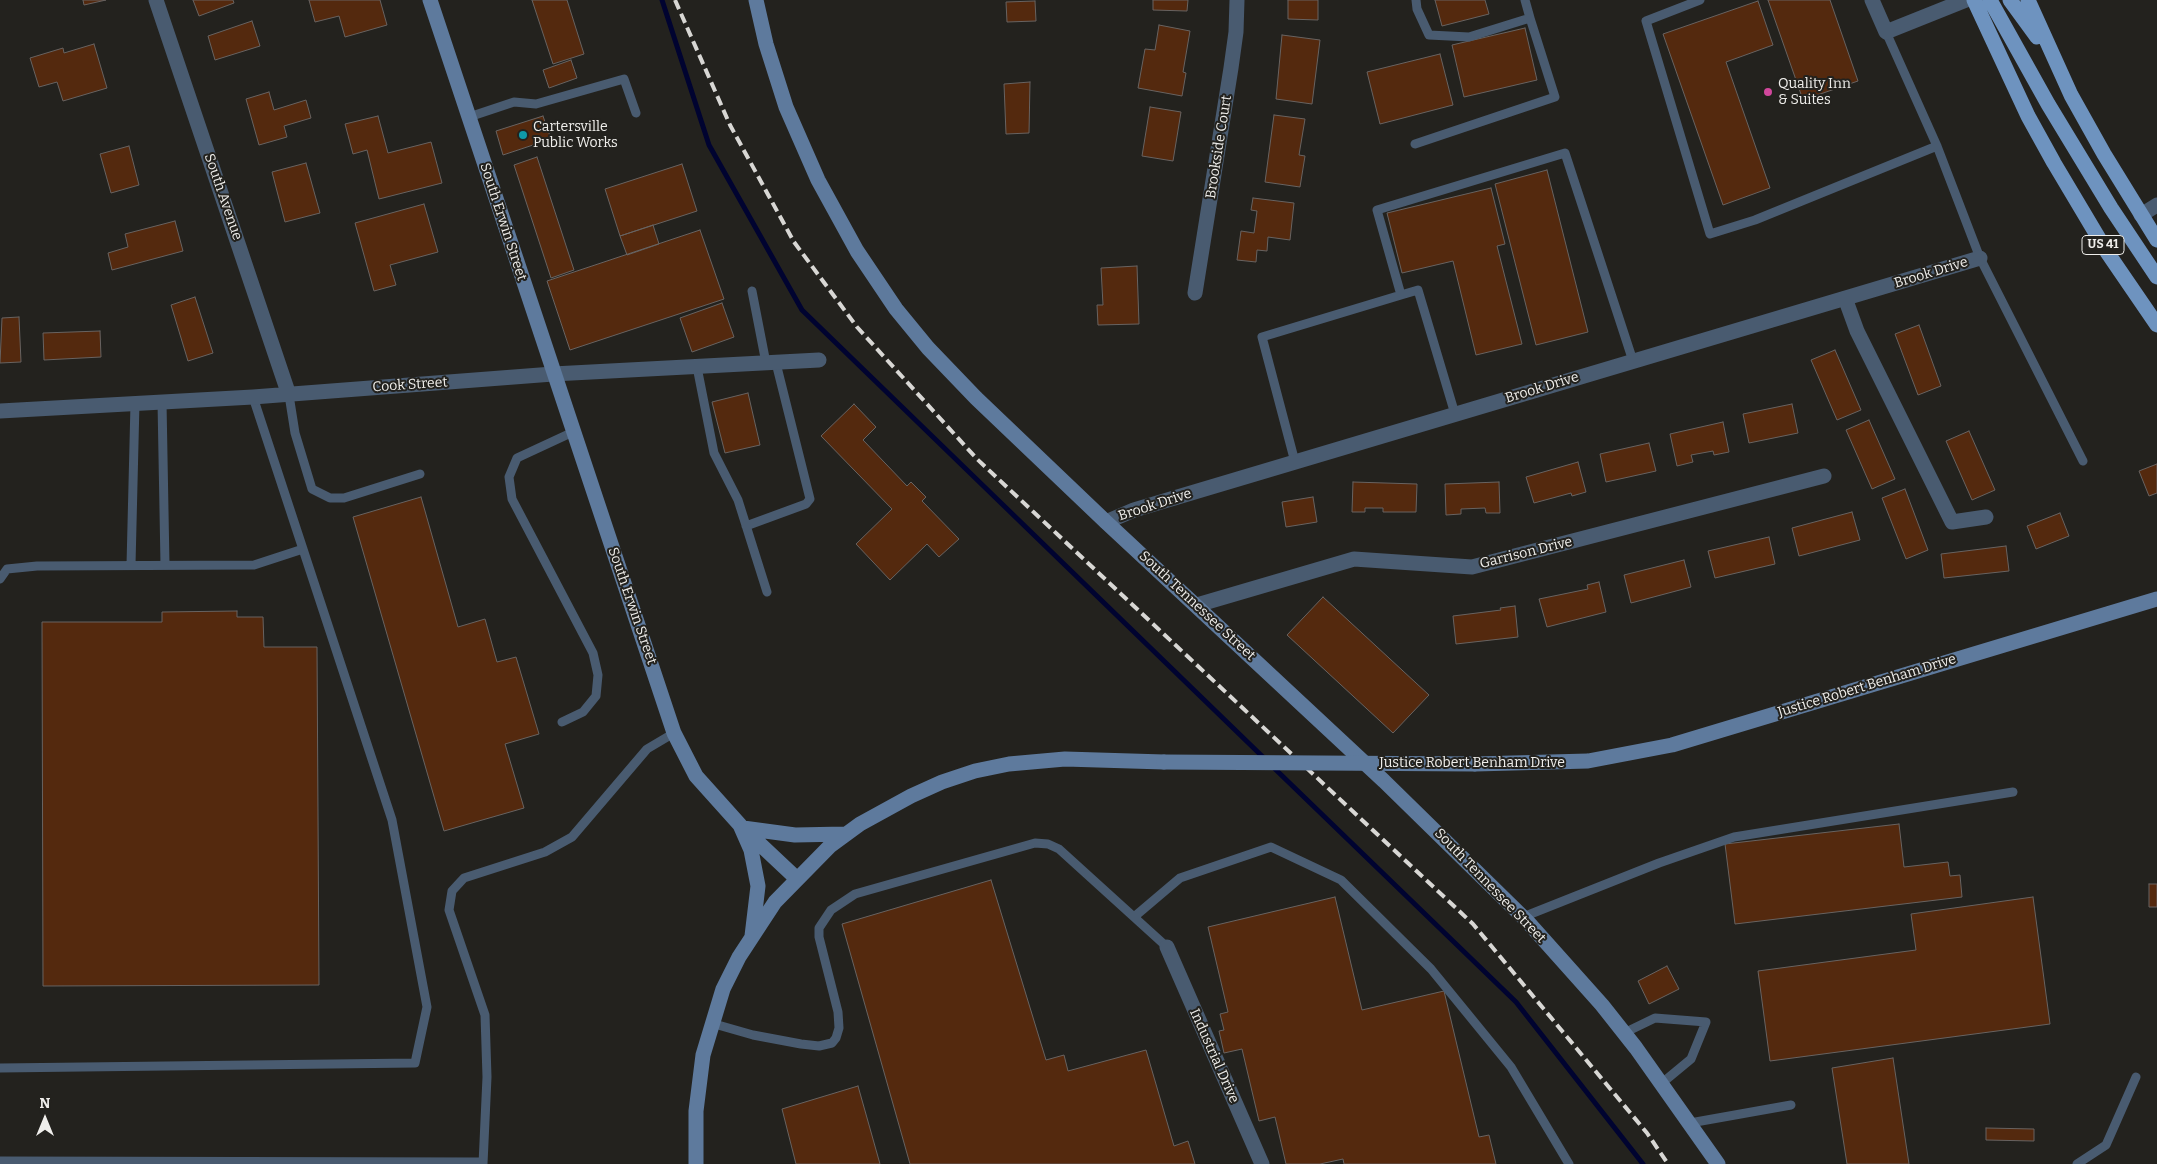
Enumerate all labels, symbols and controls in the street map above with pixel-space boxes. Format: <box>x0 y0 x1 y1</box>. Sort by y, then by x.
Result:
place label: Quality Inn & Suites <box>1778 76 1851 108</box>
marker: Quality Inn & Suites <box>1762 86 1774 98</box>
street label: Brookside Court <box>1203 94 1235 200</box>
place label: Cartersville Public Works <box>533 119 618 152</box>
marker: Cartersville Public Works <box>517 129 529 141</box>
street label: South Avenue <box>200 151 246 243</box>
street label: South Erwin Street <box>476 161 530 283</box>
road number: US 41 <box>2082 236 2124 254</box>
street label: Brook Drive <box>1892 254 1970 292</box>
street label: Brook Drive <box>1503 369 1581 407</box>
street label: Cook Street <box>372 374 448 396</box>
street label: Brook Drive <box>1116 485 1194 525</box>
street label: Garrison Drive <box>1478 533 1574 573</box>
street label: South Erwin Street <box>604 545 660 667</box>
street label: South Tennessee Street <box>1135 548 1259 664</box>
street label: Justice Robert Benham Drive <box>1776 651 1958 721</box>
street label: Justice Robert Benham Drive <box>1379 755 1565 771</box>
street label: South Tennessee Street <box>1431 825 1549 947</box>
street label: Industrial Drive <box>1186 1006 1242 1106</box>
north arrow <box>20 1094 70 1144</box>
text: N <box>40 1095 50 1112</box>

